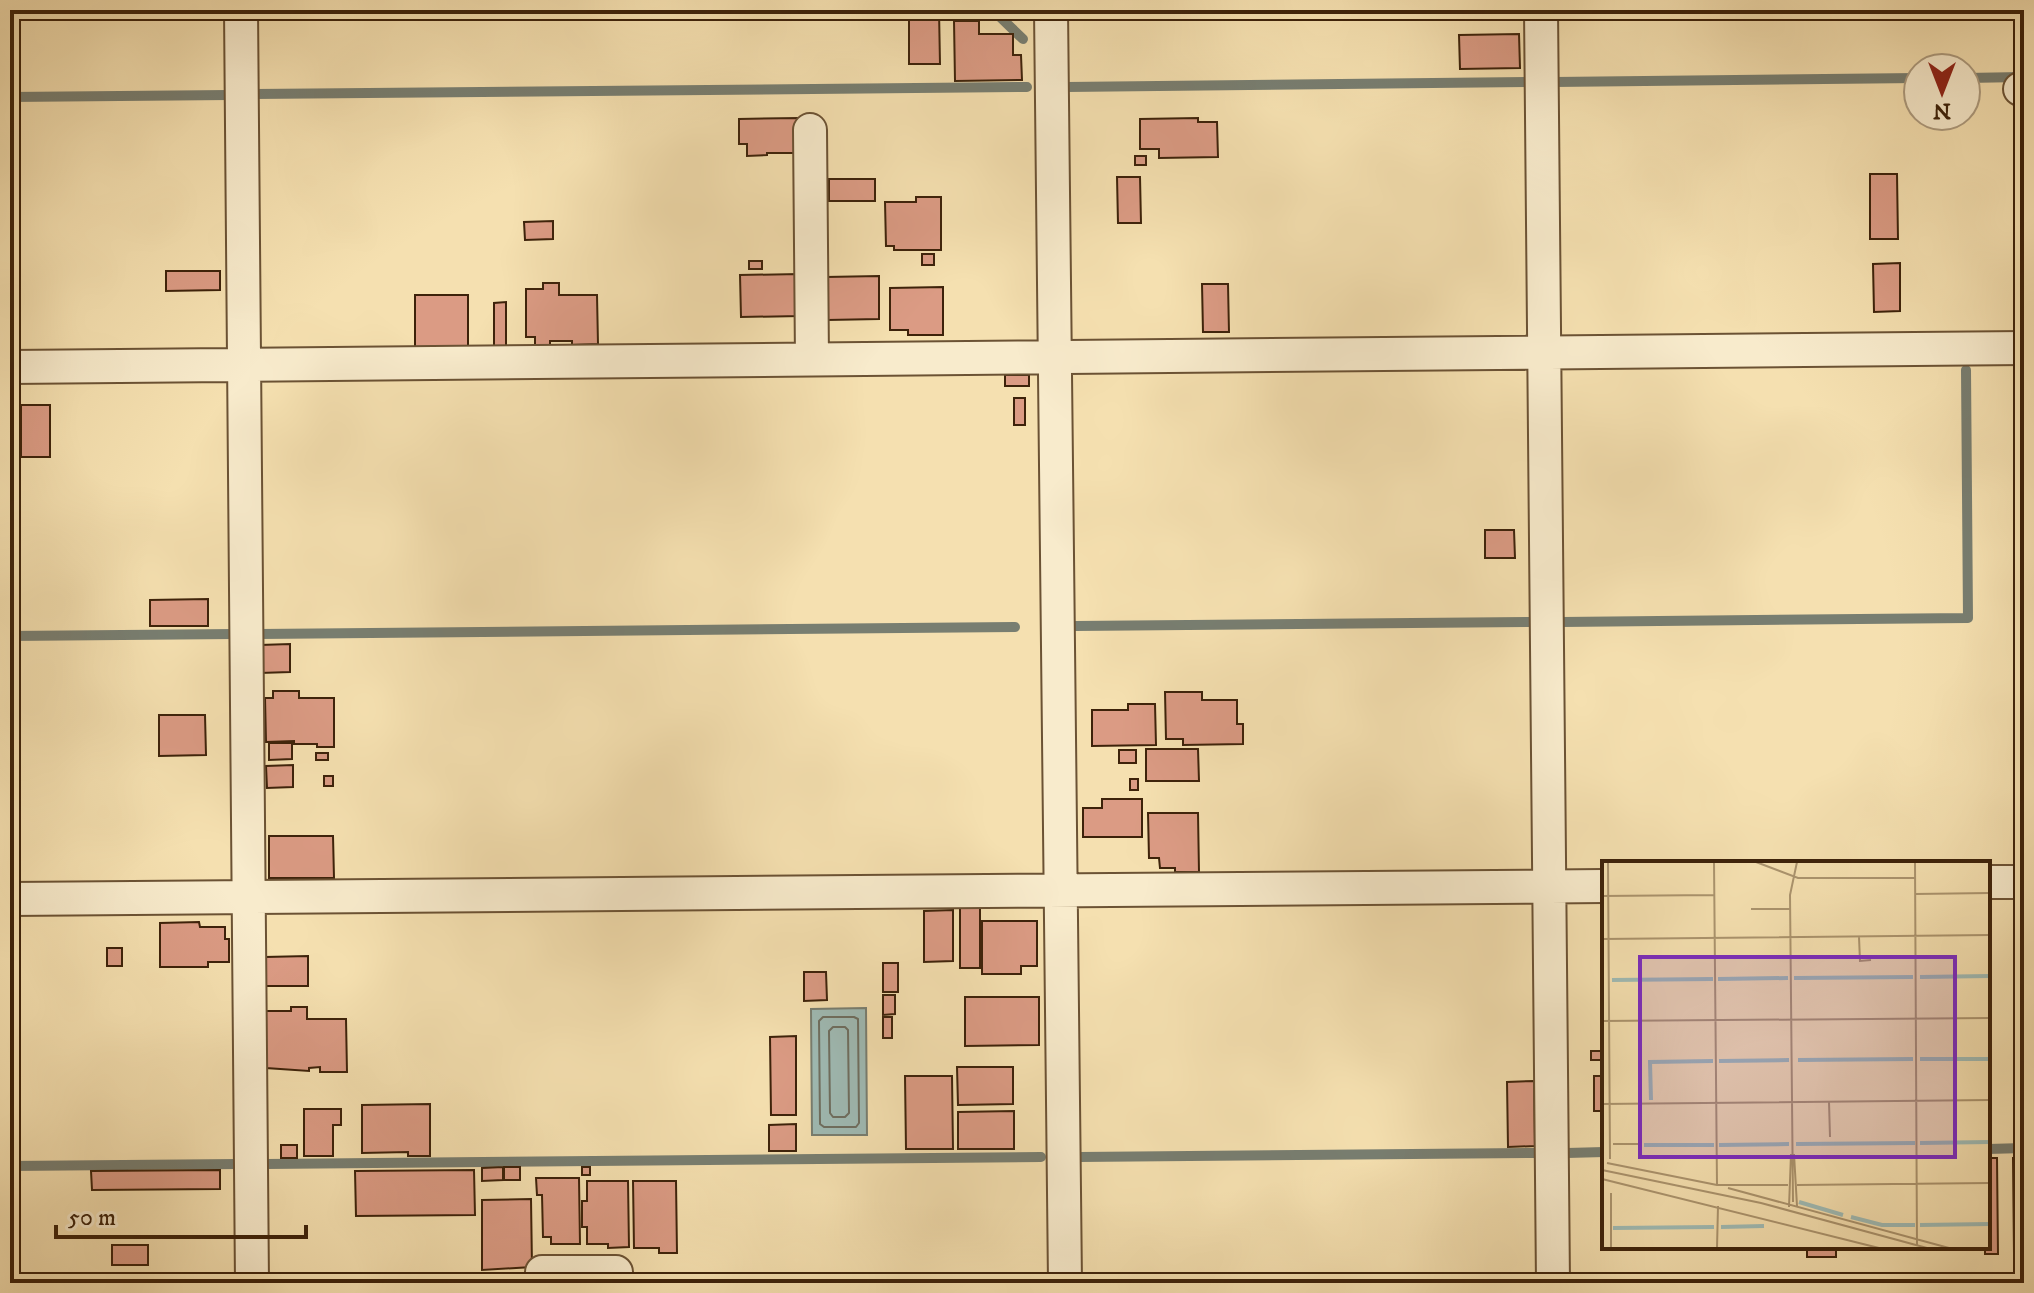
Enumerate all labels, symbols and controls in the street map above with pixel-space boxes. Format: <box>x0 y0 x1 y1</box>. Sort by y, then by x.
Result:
north arrow <box>1902 52 1982 132</box>
text: N <box>1933 97 1951 124</box>
inset map <box>1602 861 1990 1249</box>
scale bar <box>56 1189 306 1239</box>
text: 50 m <box>68 1203 116 1233</box>

